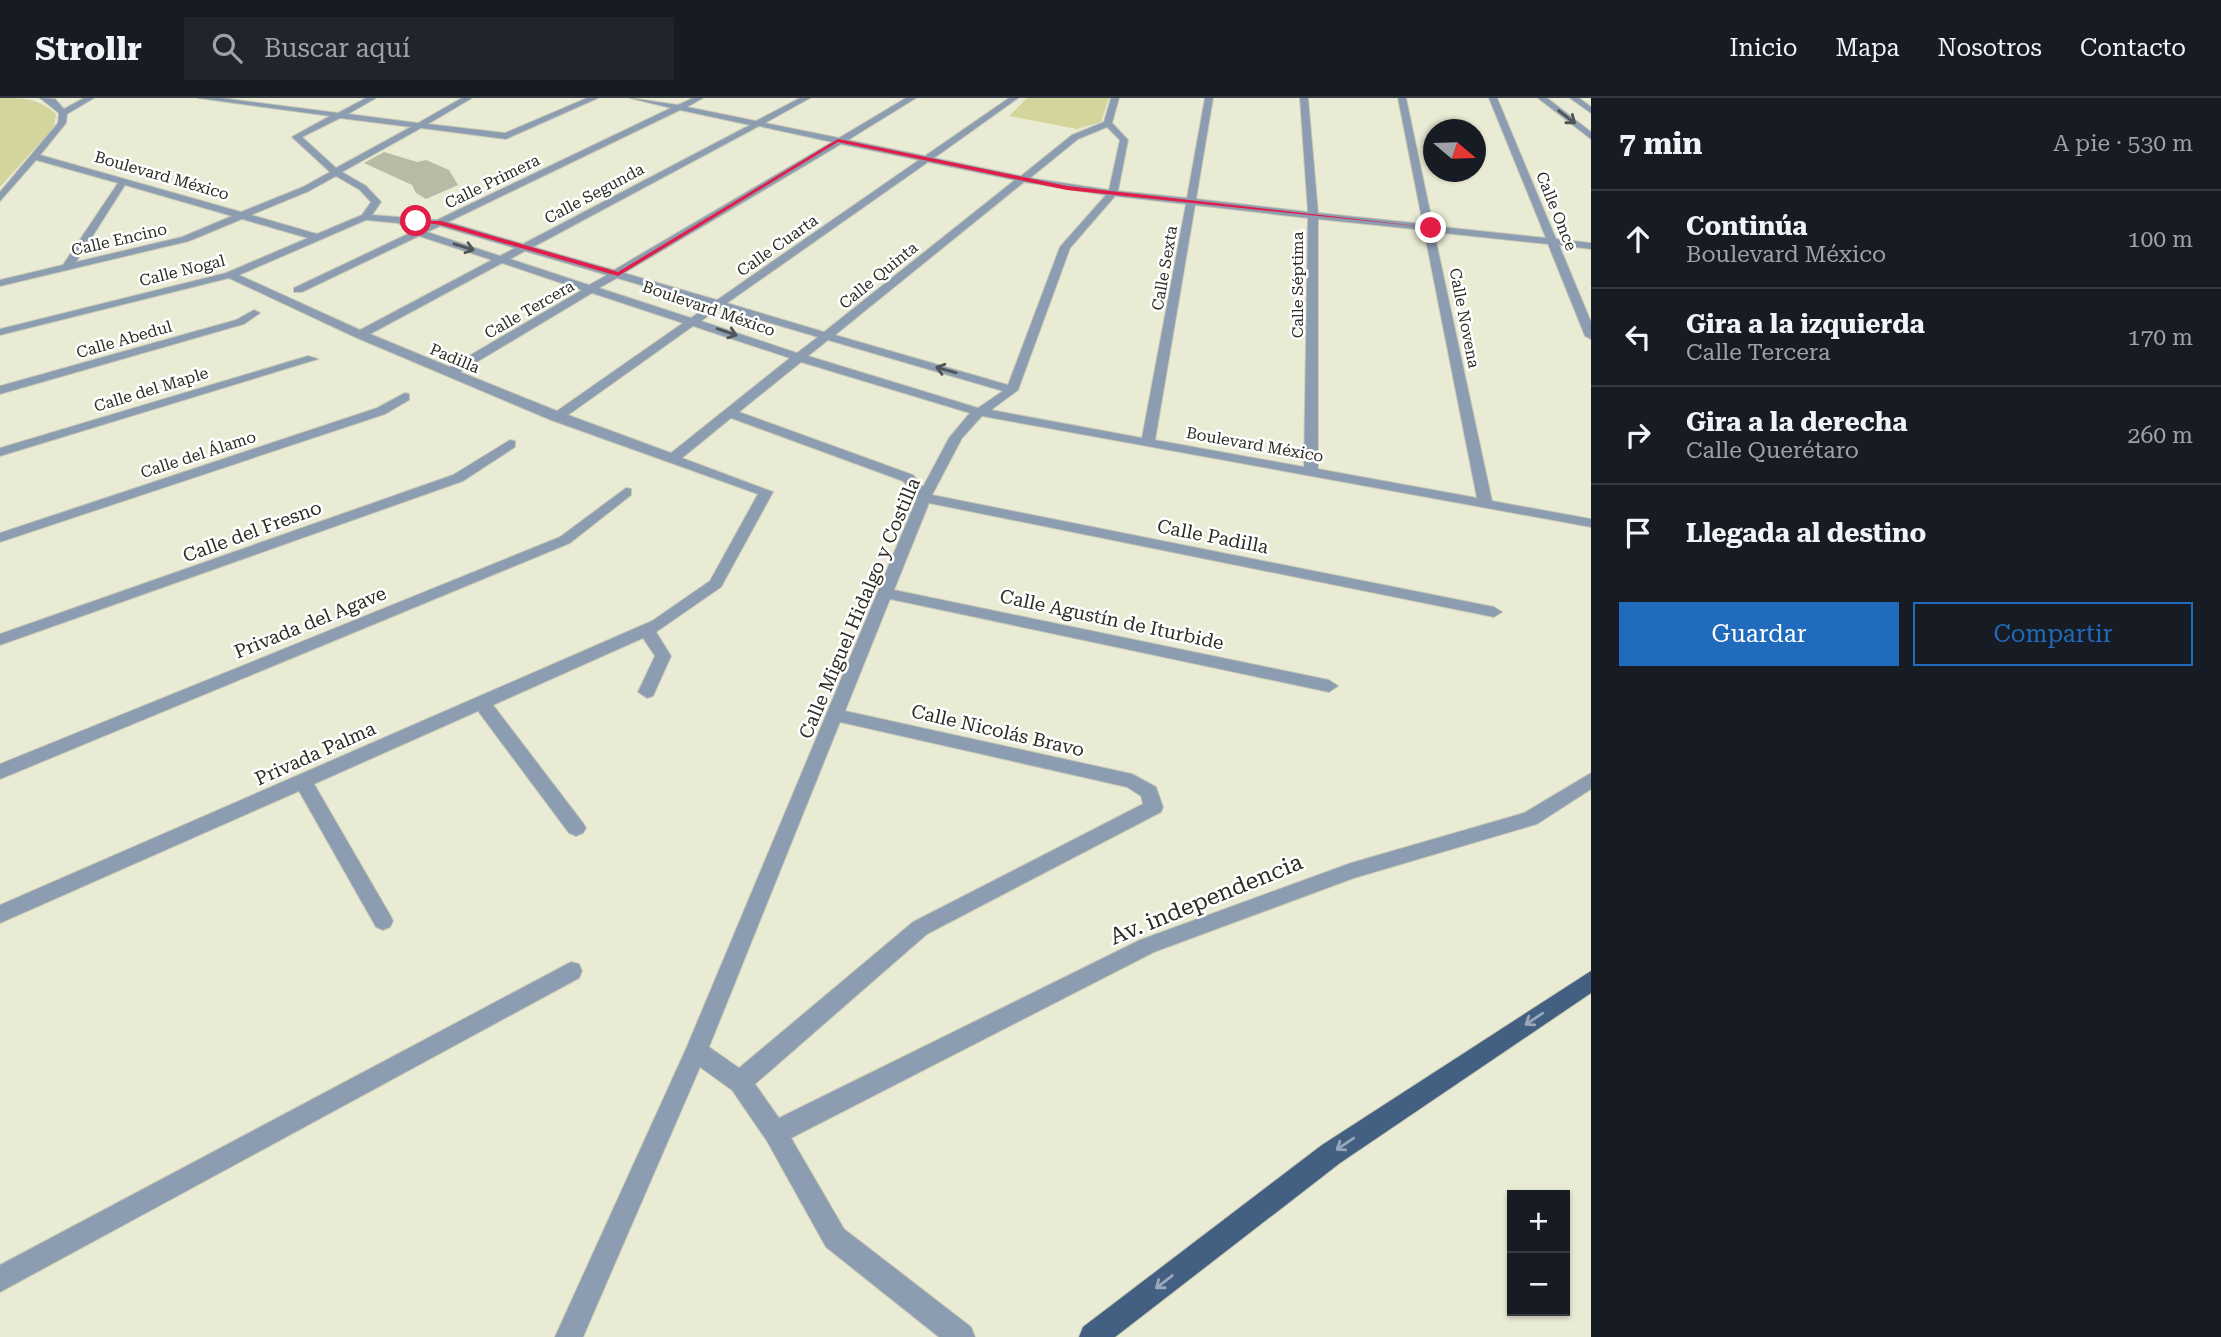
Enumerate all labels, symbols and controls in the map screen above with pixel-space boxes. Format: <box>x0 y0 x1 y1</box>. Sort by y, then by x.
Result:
search box <box>184 17 674 80</box>
text: Strollr <box>35 29 142 68</box>
icon: search <box>208 29 246 67</box>
text: Buscar aquí <box>264 33 410 63</box>
text: Inicio <box>1729 34 1797 62</box>
text: Mapa <box>1835 34 1900 62</box>
text: Nosotros <box>1938 34 2042 62</box>
text: Contacto <box>2080 34 2186 62</box>
one-way arrow <box>1557 110 1575 125</box>
north arrow <box>1423 119 1486 182</box>
text: 7 min <box>1619 126 1702 161</box>
text: A pie · 530 m <box>2053 130 2193 157</box>
street label: Boulevard México <box>92 147 232 204</box>
street label: Calle Primera <box>442 150 543 213</box>
street label: Calle Segunda <box>541 159 648 228</box>
street label: Calle Once <box>1532 169 1581 254</box>
route start <box>400 205 431 236</box>
street label: Calle Cuarta <box>733 210 822 280</box>
text: Continúa <box>1686 211 1808 241</box>
route end <box>1415 212 1446 243</box>
street label: Calle Encino <box>69 219 169 260</box>
icon: ahead <box>1619 220 1657 258</box>
street label: Calle Sexta <box>1148 224 1181 312</box>
text: 100 m <box>2128 226 2193 253</box>
street label: Calle Séptima <box>1288 231 1307 338</box>
street label: Calle Quinta <box>835 238 922 313</box>
text: Boulevard México <box>1686 241 1886 268</box>
one-way arrow <box>453 242 475 255</box>
street label: Calle Nogal <box>137 251 227 290</box>
street label: Calle Novena <box>1445 266 1484 370</box>
street label: Calle Tercera <box>481 276 578 343</box>
street label: Boulevard México <box>640 277 778 340</box>
text: Gira a la izquierda <box>1686 309 1925 339</box>
street label: Calle Abedul <box>74 317 174 362</box>
icon: left <box>1619 318 1657 356</box>
text: 170 m <box>2128 324 2193 351</box>
one-way arrow <box>716 327 738 339</box>
street label: Padilla <box>427 339 483 378</box>
text: Calle Tercera <box>1686 339 1831 366</box>
street label: Calle del Maple <box>92 363 211 416</box>
one-way arrow <box>935 363 957 376</box>
text: Gira a la derecha <box>1686 407 1907 437</box>
icon: right <box>1619 416 1657 454</box>
text: 260 m <box>2128 422 2193 449</box>
street label: Boulevard México <box>1185 423 1325 466</box>
street label: Calle del Álamo <box>138 427 258 482</box>
text: Calle Querétaro <box>1686 437 1859 464</box>
street label: Calle Miguel Hidalgo y Costilla <box>794 474 925 742</box>
street label: Calle del Fresno <box>180 496 325 567</box>
street label: Calle Padilla <box>1155 514 1271 559</box>
icon: arrive <box>1619 514 1657 552</box>
text: Llegada al destino <box>1686 518 1926 548</box>
street label: Privada del Agave <box>231 581 390 663</box>
street label: Calle Agustín de Iturbide <box>998 584 1226 654</box>
button: Guardar <box>1619 602 1899 666</box>
button: Compartir <box>1913 602 2193 666</box>
street label: Calle Nicolás Bravo <box>909 699 1087 762</box>
street label: Privada Palma <box>251 716 380 790</box>
street label: Av. independencia <box>1106 848 1307 950</box>
one-way arrow <box>1525 1011 1544 1026</box>
one-way arrow <box>1335 1138 1355 1152</box>
map controls <box>1507 1190 1570 1316</box>
button: + <box>1507 1190 1570 1253</box>
button: − <box>1507 1253 1570 1316</box>
one-way arrow <box>1155 1275 1173 1290</box>

